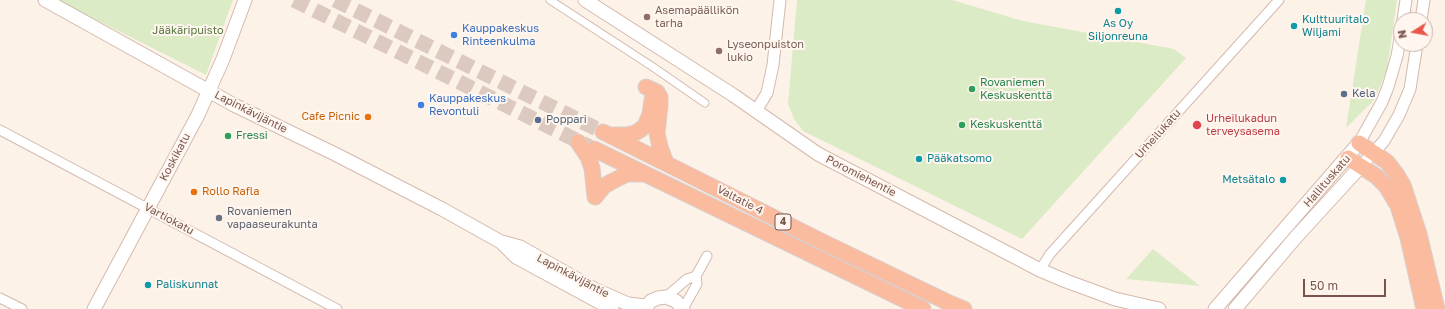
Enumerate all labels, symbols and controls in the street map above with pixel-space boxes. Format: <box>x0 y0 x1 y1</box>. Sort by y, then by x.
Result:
place label: Asemapäällikön tarha <box>655 4 739 30</box>
marker: As Oy Siljonreuna <box>1113 6 1123 16</box>
marker: Asemapäällikön tarha <box>642 12 652 22</box>
north arrow <box>1393 12 1433 52</box>
place label: Kulttuuritalo Wiljami <box>1302 13 1369 39</box>
place label: As Oy Siljonreuna <box>1088 17 1148 43</box>
marker: Kulttuuritalo Wiljami <box>1289 21 1299 31</box>
place label: Kauppakeskus Rinteenkulma <box>462 22 539 48</box>
park label: Jääkäripuisto <box>152 24 224 38</box>
text: N <box>1395 29 1409 40</box>
marker: Kauppakeskus Rinteenkulma <box>449 30 459 40</box>
place label: Lyseonpuiston lukio <box>727 38 804 64</box>
marker: Lyseonpuiston lukio <box>714 46 724 56</box>
place label: Rovaniemen Keskuskenttä <box>980 76 1052 102</box>
marker: Rovaniemen Keskuskenttä <box>967 84 977 94</box>
place label: Kela <box>1352 87 1375 101</box>
street label: Lapinkävijäntie <box>212 88 290 136</box>
marker: Kela <box>1339 89 1349 99</box>
place label: Kauppakeskus Revontuli <box>429 92 506 118</box>
marker: Kauppakeskus Revontuli <box>416 100 426 110</box>
street label: Urheilukatu <box>1132 107 1184 161</box>
place label: Cafe Picnic <box>301 110 360 124</box>
marker: Cafe Picnic <box>363 112 373 122</box>
place label: Urheilukadun terveysasema <box>1206 112 1280 138</box>
place label: Poppari <box>546 113 587 127</box>
marker: Poppari <box>533 115 543 125</box>
place label: Keskuskenttä <box>970 118 1042 132</box>
marker: Urheilukadun terveysasema <box>1191 119 1203 131</box>
marker: Keskuskenttä <box>957 120 967 130</box>
place label: Fressi <box>236 129 268 143</box>
street label: Koskikatu <box>157 131 193 183</box>
marker: Fressi <box>223 131 233 141</box>
place label: Pääkatsomo <box>927 152 992 166</box>
street label: Hallituskatu <box>1301 152 1353 210</box>
street label: Poromiehentie <box>824 153 898 199</box>
marker: Pääkatsomo <box>914 154 924 164</box>
place label: Metsätalo <box>1222 173 1275 187</box>
marker: Metsätalo <box>1278 175 1288 185</box>
street label: Valtatie 4 <box>715 183 765 217</box>
place label: Rollo Rafla <box>202 185 260 199</box>
marker: Rollo Rafla <box>189 187 199 197</box>
street label: Vartiokatu <box>142 200 196 238</box>
place label: Rovaniemen vapaaseurakunta <box>227 205 318 231</box>
marker: Rovaniemen vapaaseurakunta <box>214 213 224 223</box>
road number: 4 <box>775 214 791 230</box>
street label: Lapinkävijäntie <box>535 251 611 301</box>
scale bar <box>1305 271 1388 297</box>
place label: Paliskunnat <box>156 278 219 292</box>
text: 50 m <box>1310 278 1338 293</box>
marker: Paliskunnat <box>143 280 153 290</box>

